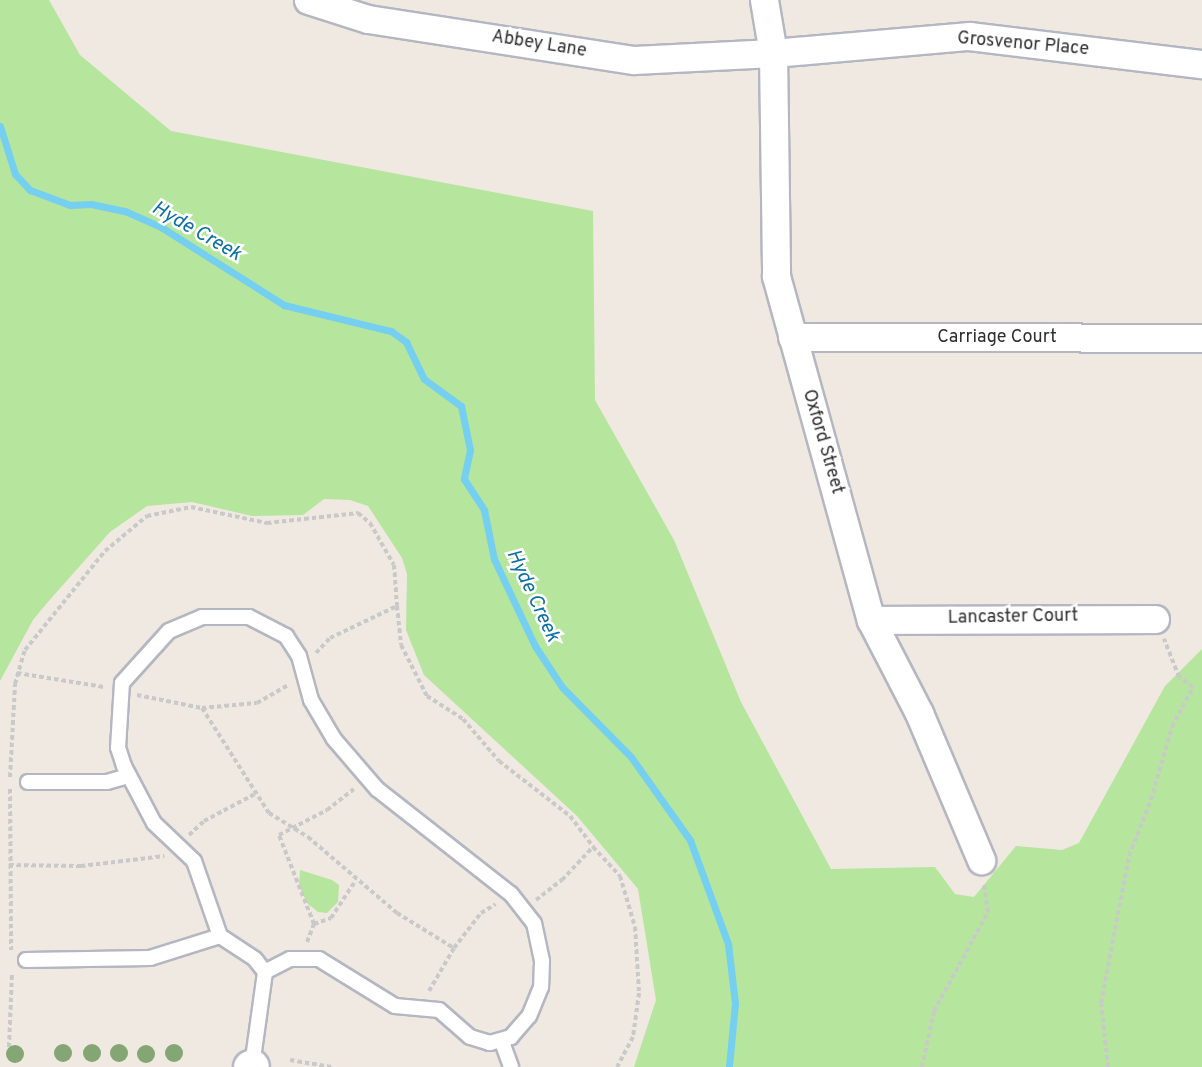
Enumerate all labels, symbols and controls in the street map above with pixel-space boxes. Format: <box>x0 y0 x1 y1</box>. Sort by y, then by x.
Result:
street label: Abbey Lane <box>490 27 588 63</box>
street label: Grosvenor Place <box>956 28 1090 62</box>
water label: Hyde Creek <box>147 197 245 267</box>
street label: Carriage Court <box>937 327 1057 349</box>
street label: Oxford Street <box>797 387 847 497</box>
water label: Hyde Creek <box>500 546 564 646</box>
street label: Lancaster Court <box>948 606 1078 630</box>

